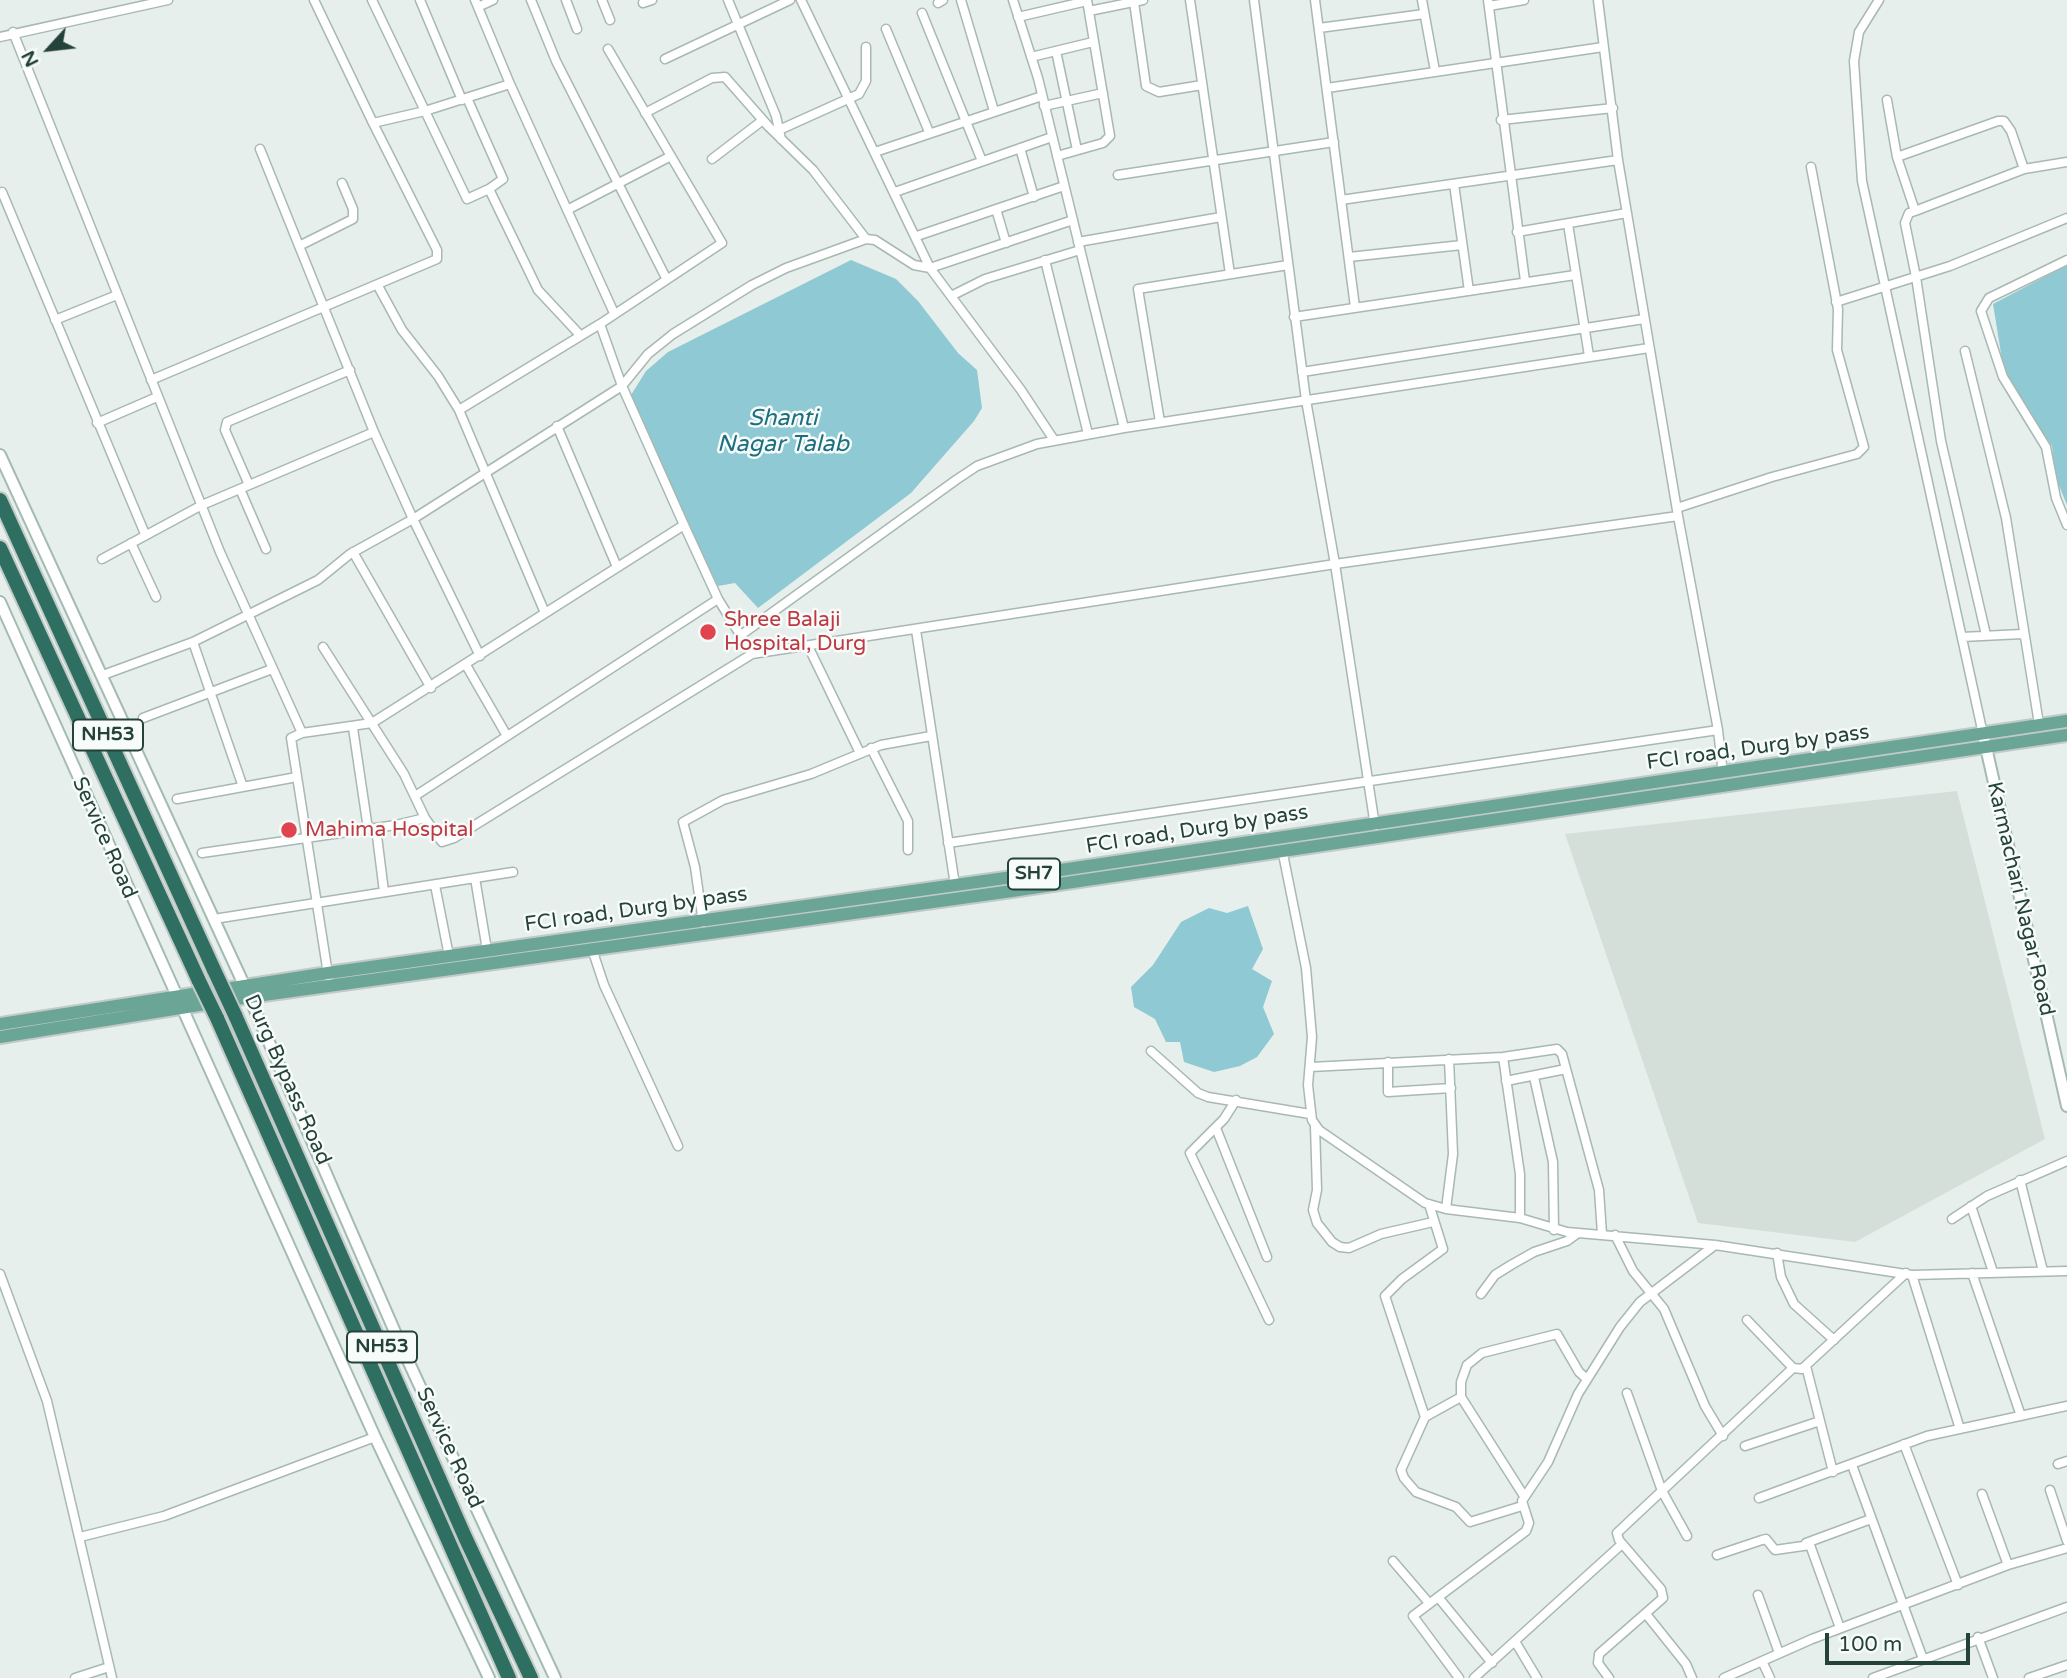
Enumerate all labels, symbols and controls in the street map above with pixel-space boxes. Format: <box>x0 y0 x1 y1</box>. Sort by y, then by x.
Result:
north arrow <box>14 14 84 84</box>
text: N <box>17 47 44 70</box>
water label: Shanti Nagar Talab <box>717 405 849 459</box>
place label: Shree Balaji Hospital, Durg <box>724 607 866 657</box>
marker: Shree Balaji Hospital, Durg <box>698 622 718 642</box>
road number: NH53 <box>73 720 143 750</box>
street label: FCI road, Durg by pass <box>1645 720 1871 776</box>
street label: Service Road <box>66 773 142 903</box>
street label: Karmachari Nagar Road <box>1981 779 2059 1019</box>
street label: FCI road, Durg by pass <box>1084 800 1310 860</box>
place label: Mahima Hospital <box>305 817 474 843</box>
marker: Mahima Hospital <box>279 820 299 840</box>
road number: SH7 <box>1008 859 1060 890</box>
street label: FCI road, Durg by pass <box>523 882 749 938</box>
street label: Durg Bypass Road <box>238 991 336 1169</box>
road number: NH53 <box>347 1331 417 1362</box>
street label: Service Road <box>410 1384 488 1512</box>
scale bar <box>1829 1618 1974 1662</box>
text: 100 m <box>1838 1632 1902 1657</box>

